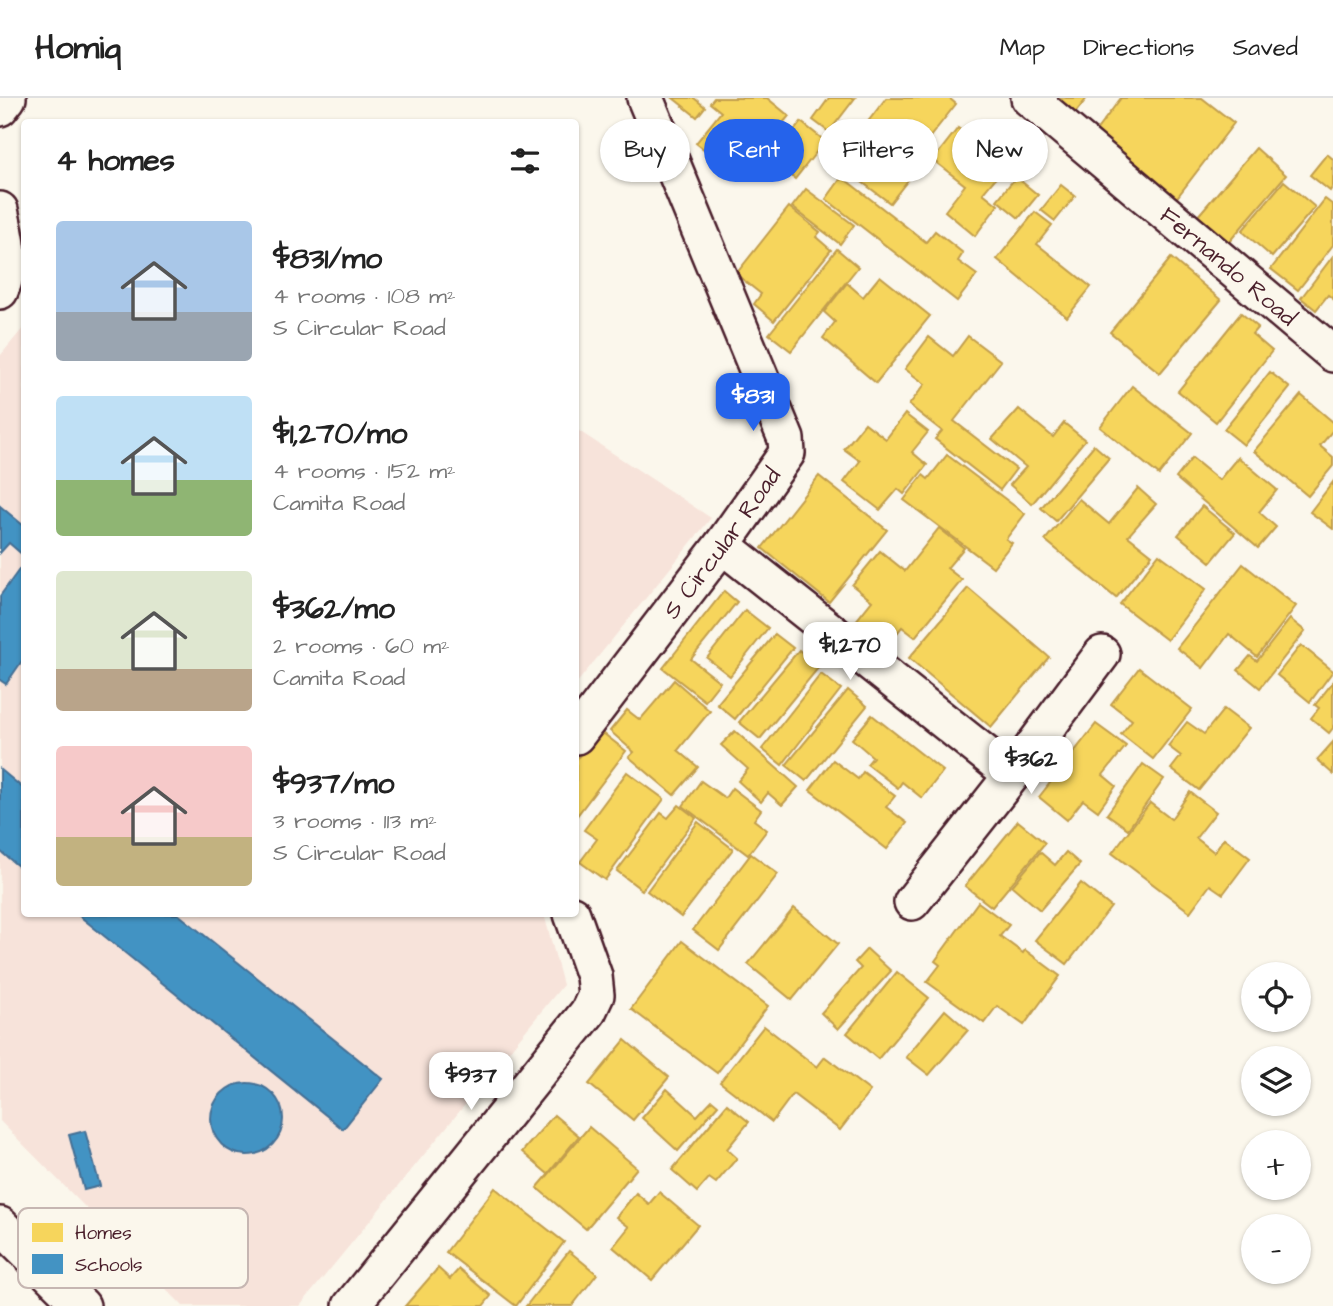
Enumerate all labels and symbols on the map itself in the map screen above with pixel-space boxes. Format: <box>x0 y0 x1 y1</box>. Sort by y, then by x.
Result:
street label: Fernando Road <box>1152 199 1304 335</box>
pin: $831 <box>712 374 794 433</box>
street label: S Circular Road <box>656 461 790 626</box>
pin: $1,270 <box>793 622 907 682</box>
pin: $362 <box>990 736 1072 796</box>
pin: $937 <box>430 1052 512 1112</box>
legend <box>18 1208 248 1288</box>
text: Homes <box>75 1220 132 1247</box>
text: Schools <box>75 1252 143 1279</box>

